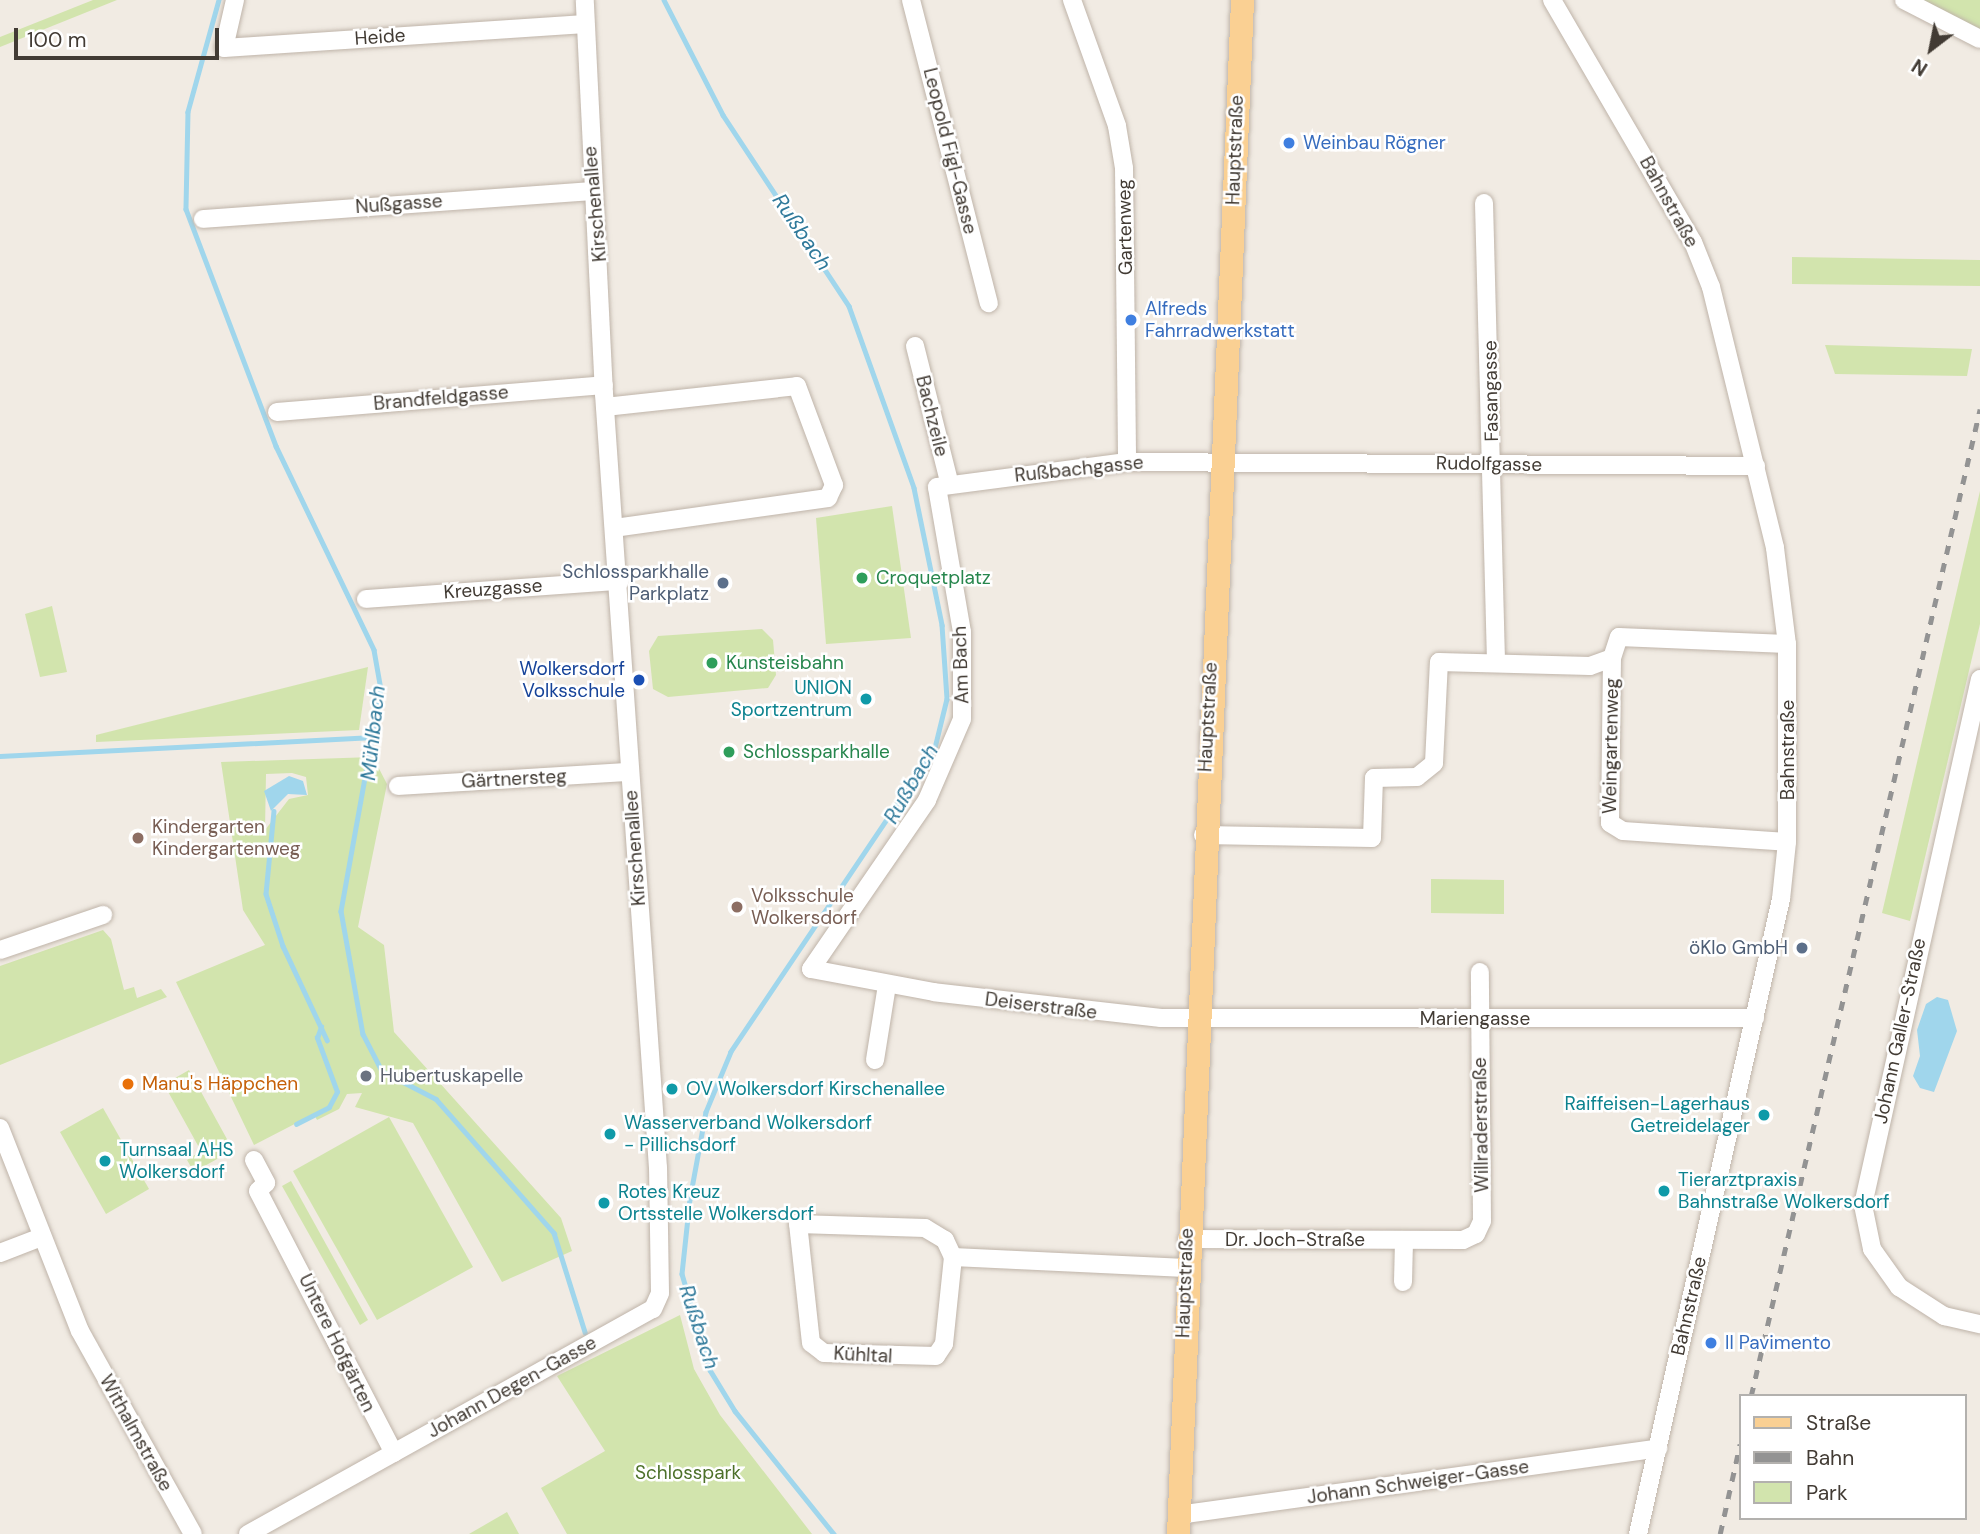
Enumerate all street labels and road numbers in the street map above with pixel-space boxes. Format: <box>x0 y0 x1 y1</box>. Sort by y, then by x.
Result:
street label: Heide <box>354 24 406 50</box>
street label: Leopold Figl-Gasse <box>918 66 982 236</box>
street label: Hauptstraße <box>1222 95 1248 205</box>
street label: Kirschenallee <box>579 145 611 263</box>
street label: Bahnstraße <box>1635 152 1703 252</box>
street label: Gartenweg <box>1113 179 1137 275</box>
street label: Nußgasse <box>355 190 443 218</box>
street label: Fasangasse <box>1479 340 1503 442</box>
street label: Bachzeile <box>911 373 953 459</box>
street label: Brandfeldgasse <box>373 381 509 415</box>
street label: Rußbachgasse <box>1013 451 1145 487</box>
street label: Rudolfgasse <box>1436 452 1542 476</box>
street label: Kreuzgasse <box>443 574 543 604</box>
street label: Am Bach <box>948 626 974 704</box>
street label: Hauptstraße <box>1194 661 1222 773</box>
street label: Weingartenweg <box>1598 678 1624 814</box>
street label: Bahnstraße <box>1777 700 1799 800</box>
street label: Gärtnersteg <box>461 765 567 793</box>
street label: Kirschenallee <box>620 789 650 907</box>
street label: Johann Galler-Straße <box>1869 936 1931 1126</box>
street label: Deiserstraße <box>984 988 1098 1024</box>
street label: Mariengasse <box>1420 1008 1530 1030</box>
street label: Willraderstraße <box>1468 1057 1494 1193</box>
street label: Hauptstraße <box>1172 1228 1198 1338</box>
street label: Dr. Joch-Straße <box>1225 1229 1365 1251</box>
street label: Bahnstraße <box>1667 1254 1711 1358</box>
street label: Untere Hofgärten <box>294 1270 380 1416</box>
street label: Johann Degen-Gasse <box>424 1331 600 1443</box>
street label: Kühltal <box>833 1342 893 1368</box>
street label: Withalmstraße <box>95 1371 177 1495</box>
street label: Johann Schweiger-Gasse <box>1305 1455 1531 1509</box>

